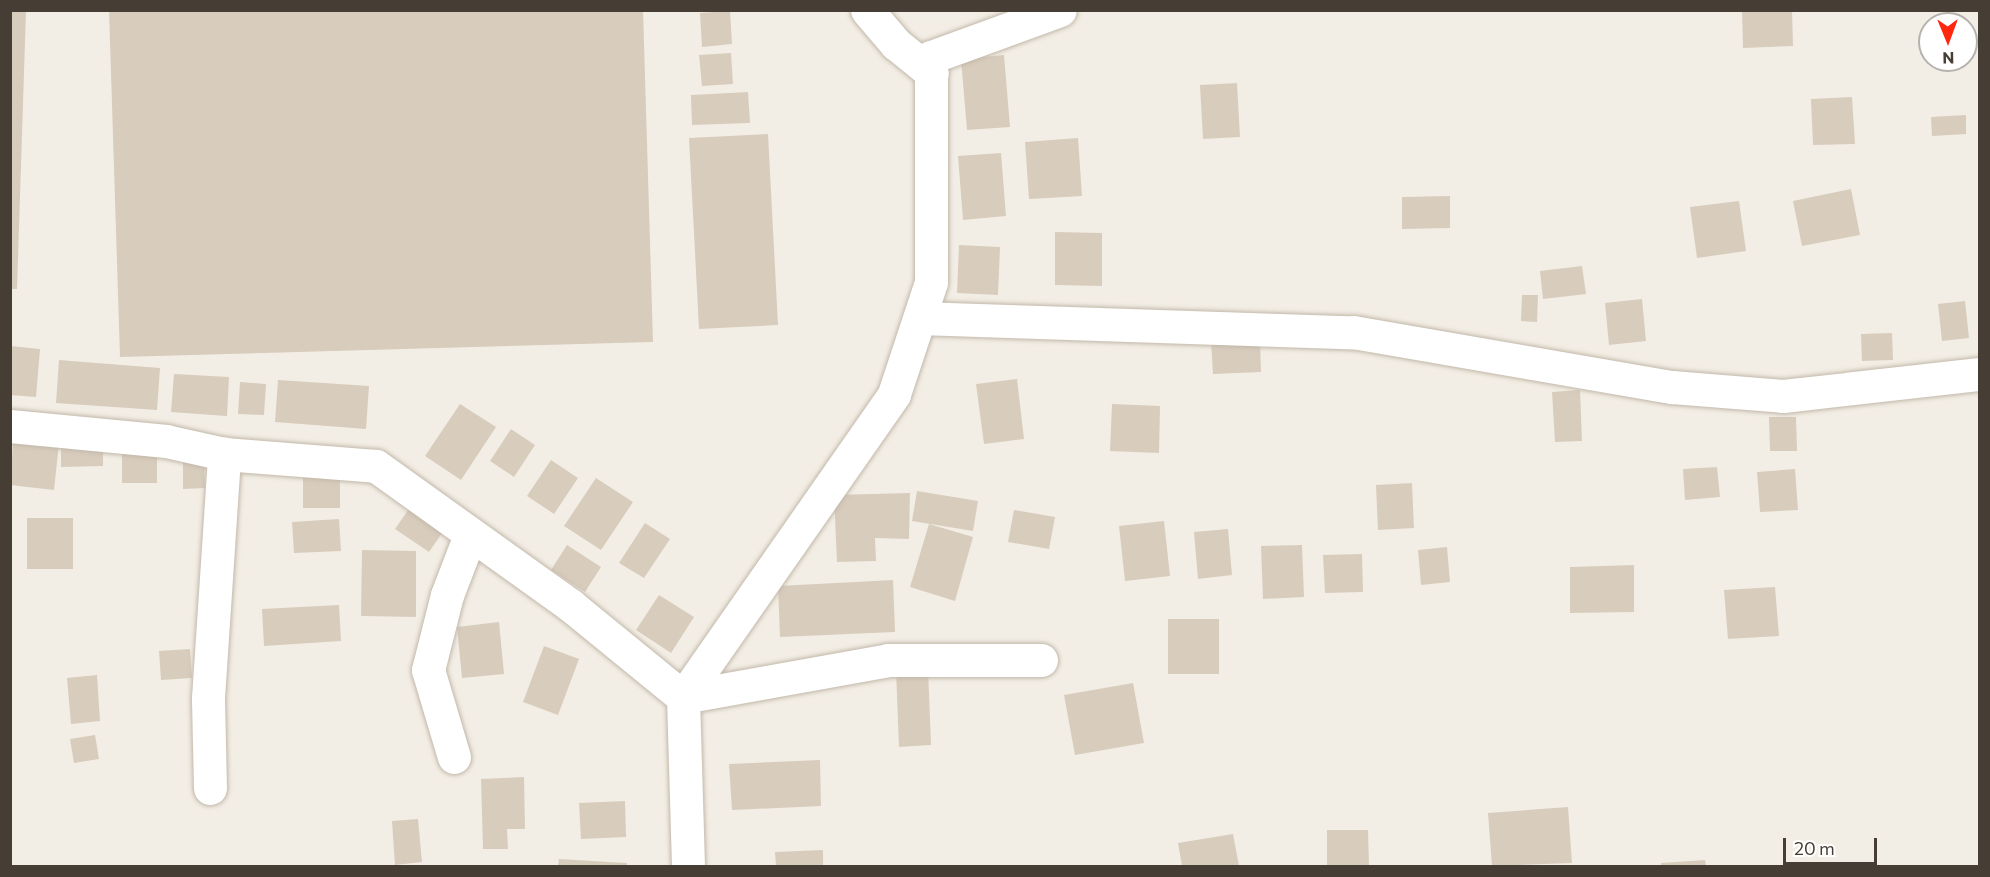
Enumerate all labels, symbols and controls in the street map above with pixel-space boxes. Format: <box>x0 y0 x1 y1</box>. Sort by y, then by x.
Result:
north arrow <box>1918 12 1978 72</box>
text: N <box>1942 49 1954 68</box>
scale bar <box>1786 826 1880 864</box>
text: 20 m <box>1794 837 1835 859</box>

